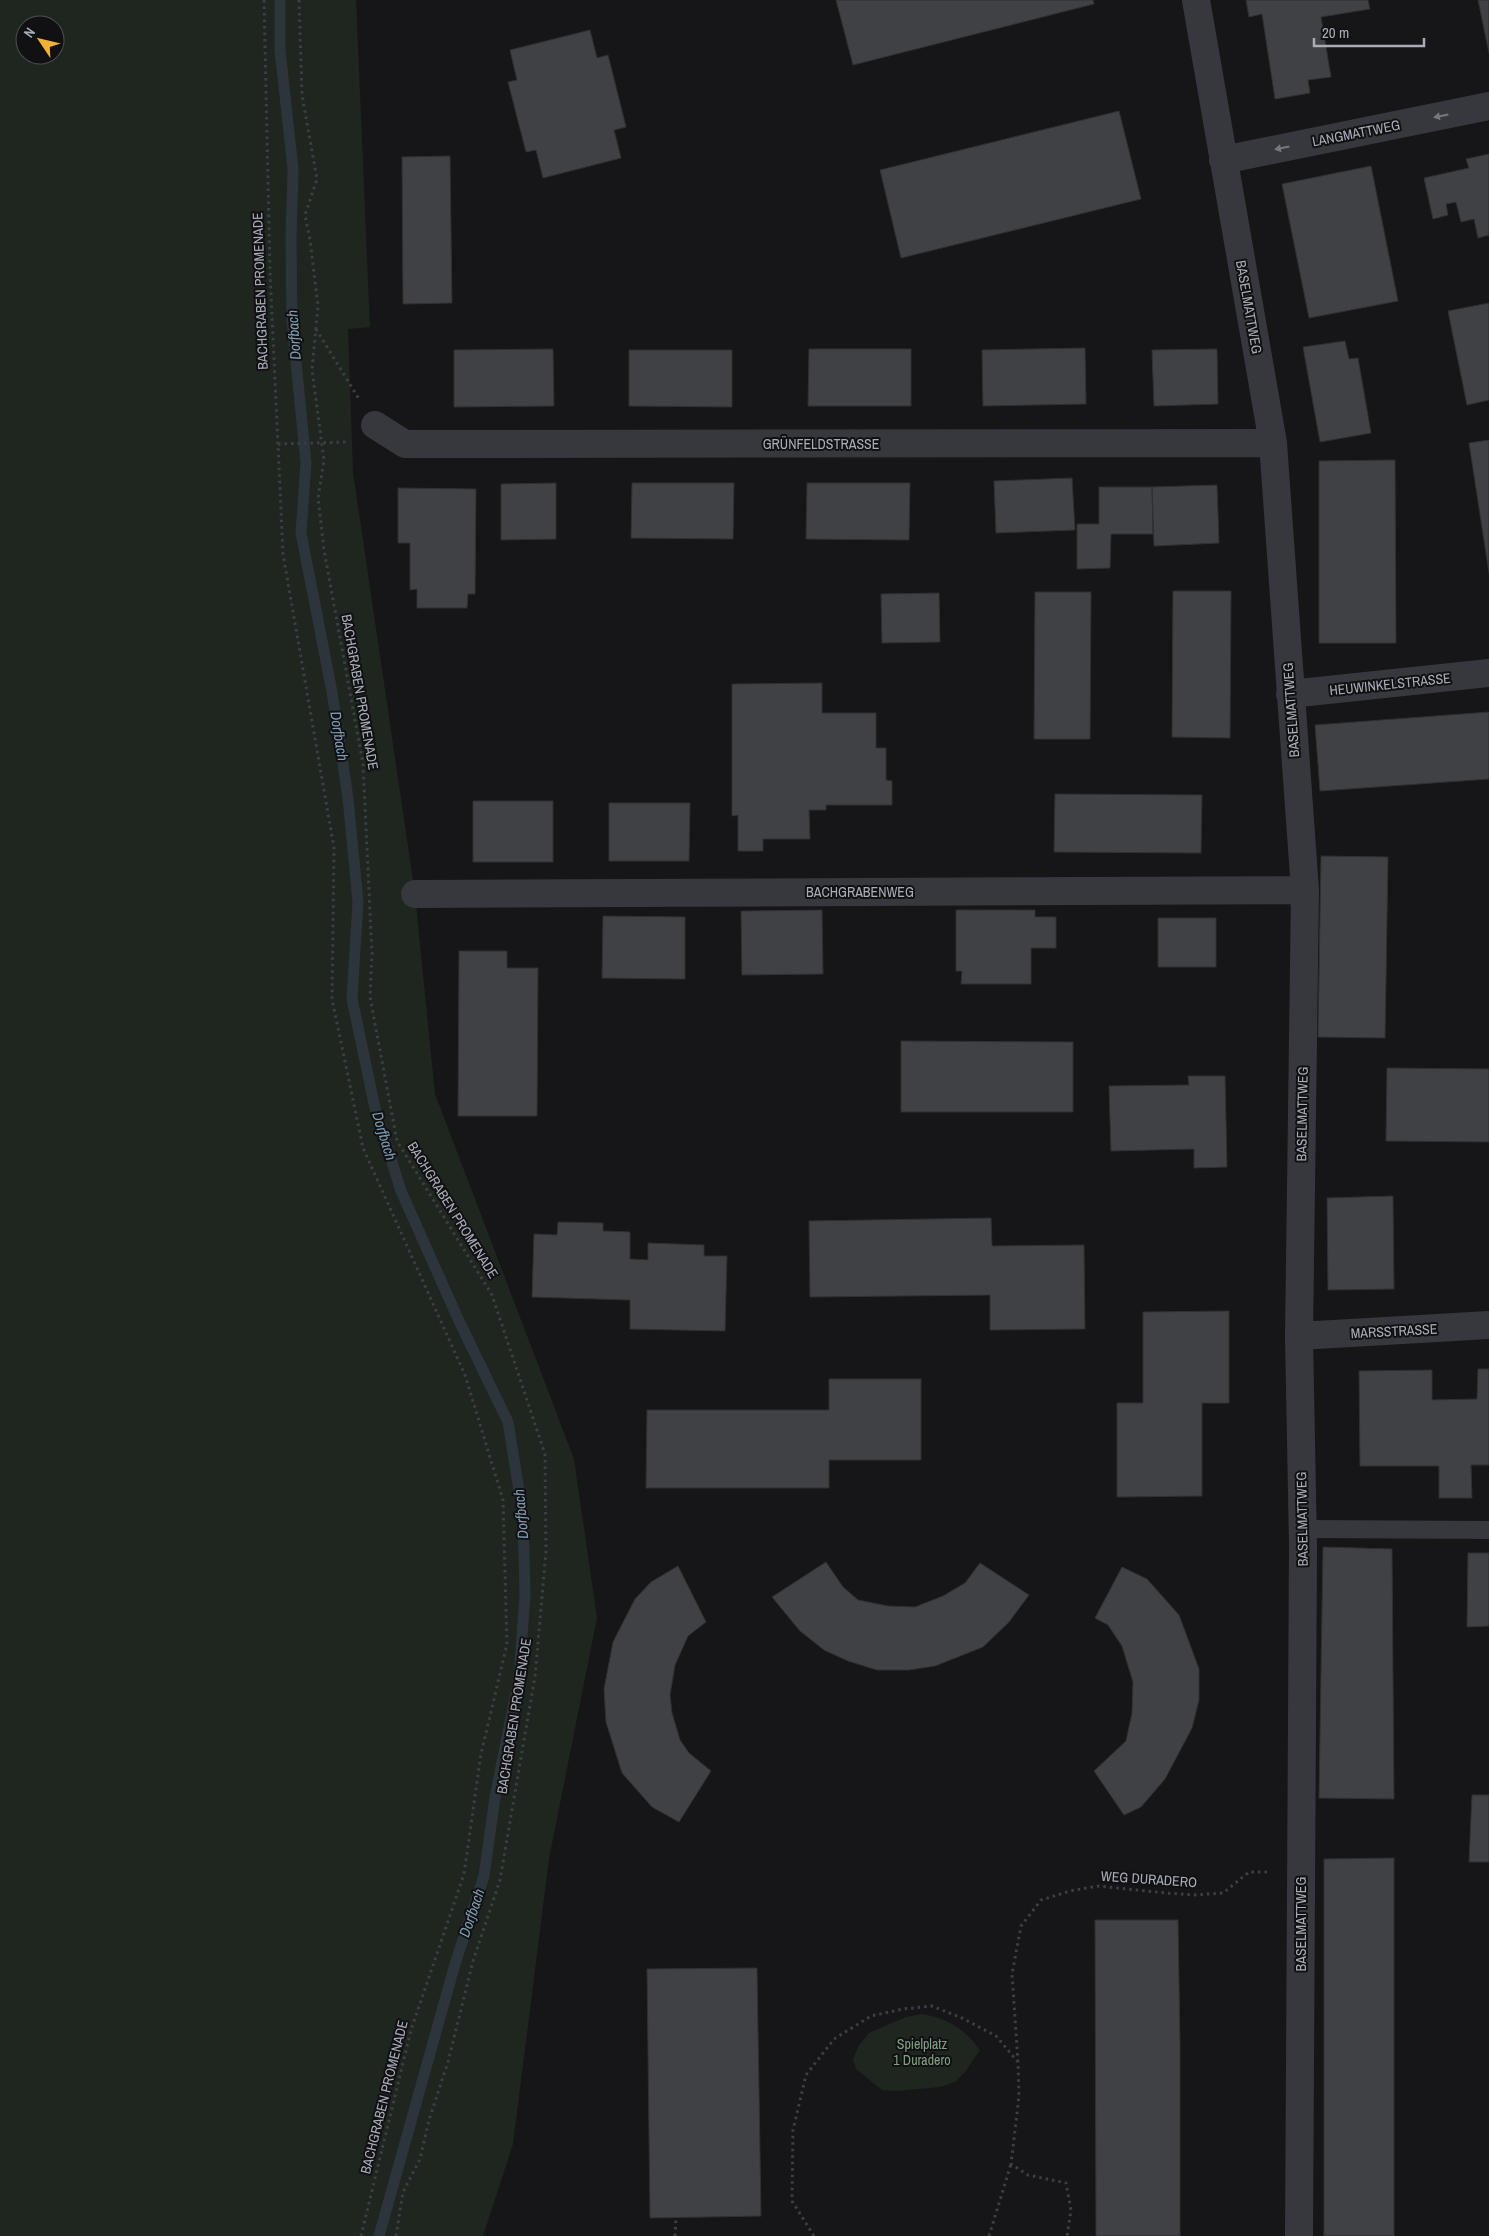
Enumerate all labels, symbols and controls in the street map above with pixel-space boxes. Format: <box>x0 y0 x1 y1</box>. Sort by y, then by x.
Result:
north arrow <box>15 15 65 65</box>
scale bar <box>1314 15 1424 47</box>
text: 20 m <box>1322 22 1349 43</box>
text: N <box>20 24 39 41</box>
one-way arrow <box>1434 112 1449 120</box>
street label: LANGMATTWEG <box>1311 116 1402 150</box>
one-way arrow <box>1274 144 1289 152</box>
street label: BACHGRABEN PROMENADE <box>248 212 272 370</box>
street label: BASELMATTWEG <box>1232 259 1266 355</box>
water label: Dorfbach <box>281 309 306 361</box>
street label: GRÜNFELDSTRASSE <box>763 435 879 453</box>
street label: BACHGRABEN PROMENADE <box>337 613 383 771</box>
street label: BASELMATTWEG <box>1279 662 1303 758</box>
street label: HEUWINKELSTRASSE <box>1328 669 1452 699</box>
water label: Dorfbach <box>325 710 354 762</box>
street label: BACHGRABENWEG <box>806 883 914 901</box>
street label: BASELMATTWEG <box>1292 1066 1312 1162</box>
water label: Dorfbach <box>367 1109 402 1163</box>
street label: BACHGRABEN PROMENADE <box>404 1138 502 1282</box>
street label: MARSSTRASSE <box>1350 1320 1438 1342</box>
street label: BASELMATTWEG <box>1292 1471 1312 1567</box>
water label: Dorfbach <box>508 1488 533 1540</box>
street label: BACHGRABEN PROMENADE <box>493 1637 535 1795</box>
street label: WEG DURADERO <box>1100 1867 1198 1891</box>
street label: BASELMATTWEG <box>1292 1877 1310 1971</box>
water label: Dorfbach <box>453 1886 490 1940</box>
street label: BACHGRABEN PROMENADE <box>356 2018 412 2176</box>
park label: Spielplatz 1 Duradero <box>893 2035 951 2069</box>

